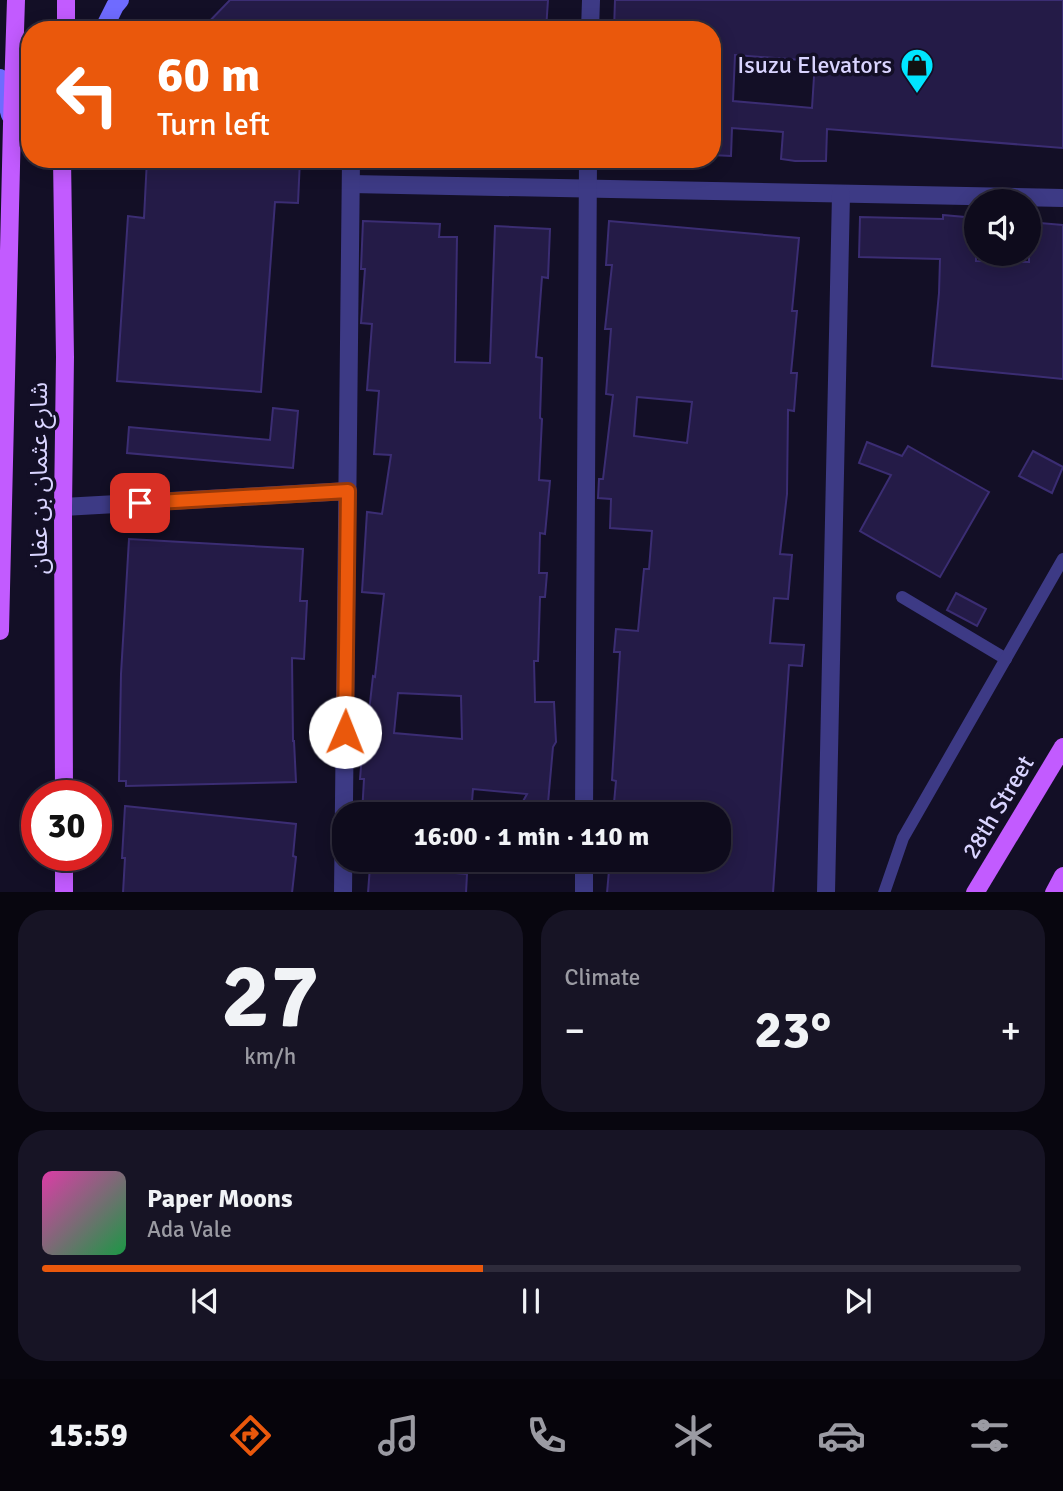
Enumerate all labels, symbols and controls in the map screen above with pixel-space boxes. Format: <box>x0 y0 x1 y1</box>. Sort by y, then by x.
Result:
text: 60 m <box>157 45 260 105</box>
shop icon: Isuzu Elevators <box>898 46 936 95</box>
icon: left <box>42 49 133 140</box>
place label: Isuzu Elevators <box>737 50 892 80</box>
text: Turn left <box>157 105 270 144</box>
map controls <box>964 189 1041 266</box>
button: sound <box>964 189 1041 266</box>
street label: شارع عثمان بن عفان <box>24 382 56 574</box>
pin <box>110 473 170 533</box>
icon: arrive <box>121 484 159 522</box>
position arrow <box>308 695 382 769</box>
street label: 28th Street <box>955 750 1041 864</box>
speed limit sign: 30 <box>21 780 112 871</box>
text: 16:00 · 1 min · 110 m <box>414 821 649 853</box>
text: 27 <box>221 940 319 1053</box>
text: Climate <box>565 963 640 992</box>
text: 23° <box>754 998 831 1062</box>
text: − <box>565 1007 585 1054</box>
text: + <box>1000 1007 1021 1054</box>
text: km/h <box>244 1042 296 1071</box>
text: Paper Moons <box>147 1183 293 1215</box>
text: Ada Vale <box>147 1215 232 1244</box>
icon: previous <box>186 1282 224 1320</box>
icon: pause <box>512 1282 550 1320</box>
icon: next <box>839 1282 877 1320</box>
icon: directions <box>226 1411 275 1460</box>
icon: music <box>374 1411 423 1460</box>
icon: phone <box>522 1411 571 1460</box>
icon: climate <box>669 1411 718 1460</box>
icon: car <box>817 1411 866 1460</box>
icon: filters <box>965 1411 1014 1460</box>
text: 15:59 <box>49 1416 128 1455</box>

